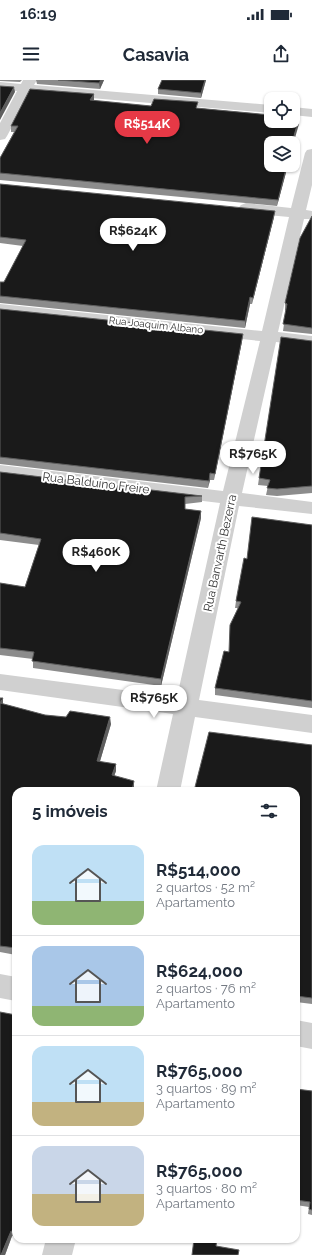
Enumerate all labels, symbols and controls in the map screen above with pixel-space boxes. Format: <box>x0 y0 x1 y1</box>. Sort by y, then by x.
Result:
text: 16:19 <box>20 5 56 23</box>
icon: menu <box>20 43 42 65</box>
icon: share <box>270 43 292 65</box>
text: Casavia <box>123 44 189 65</box>
map controls <box>264 92 300 172</box>
button: locate <box>264 92 300 128</box>
pin: R$514K <box>114 111 180 145</box>
text: R$514K <box>124 116 170 131</box>
button: layers <box>264 136 300 172</box>
pin: R$624K <box>100 218 166 252</box>
text: R$624K <box>109 223 157 238</box>
street label: Rua Joaquim Albano <box>108 315 204 335</box>
pin: R$765K <box>220 441 286 475</box>
text: R$765K <box>229 446 277 461</box>
street label: Rua Balduíno Freire <box>42 469 150 497</box>
street label: Rua Banvarth Bezerra <box>201 493 239 613</box>
pin: R$460K <box>63 539 129 573</box>
text: R$460K <box>72 544 120 559</box>
pin: R$765K <box>121 685 187 719</box>
text: R$765K <box>130 690 178 705</box>
icon: filters <box>258 800 280 822</box>
text: 5 imóveis <box>32 801 108 821</box>
text: R$514,000 <box>156 860 241 880</box>
icon: home <box>64 861 112 909</box>
text: 2 quartos · 52 m² <box>156 880 255 895</box>
text: Apartamento <box>156 895 235 910</box>
text: R$624,000 <box>156 961 243 981</box>
icon: home <box>64 962 112 1010</box>
text: 2 quartos · 76 m² <box>156 981 256 996</box>
text: Apartamento <box>156 996 235 1011</box>
text: R$765,000 <box>156 1061 243 1081</box>
icon: home <box>64 1062 112 1110</box>
text: 3 quartos · 89 m² <box>156 1081 257 1096</box>
text: Apartamento <box>156 1096 235 1111</box>
text: R$765,000 <box>156 1161 243 1181</box>
icon: home <box>64 1162 112 1210</box>
text: 3 quartos · 80 m² <box>156 1181 257 1196</box>
text: Apartamento <box>156 1196 235 1211</box>

